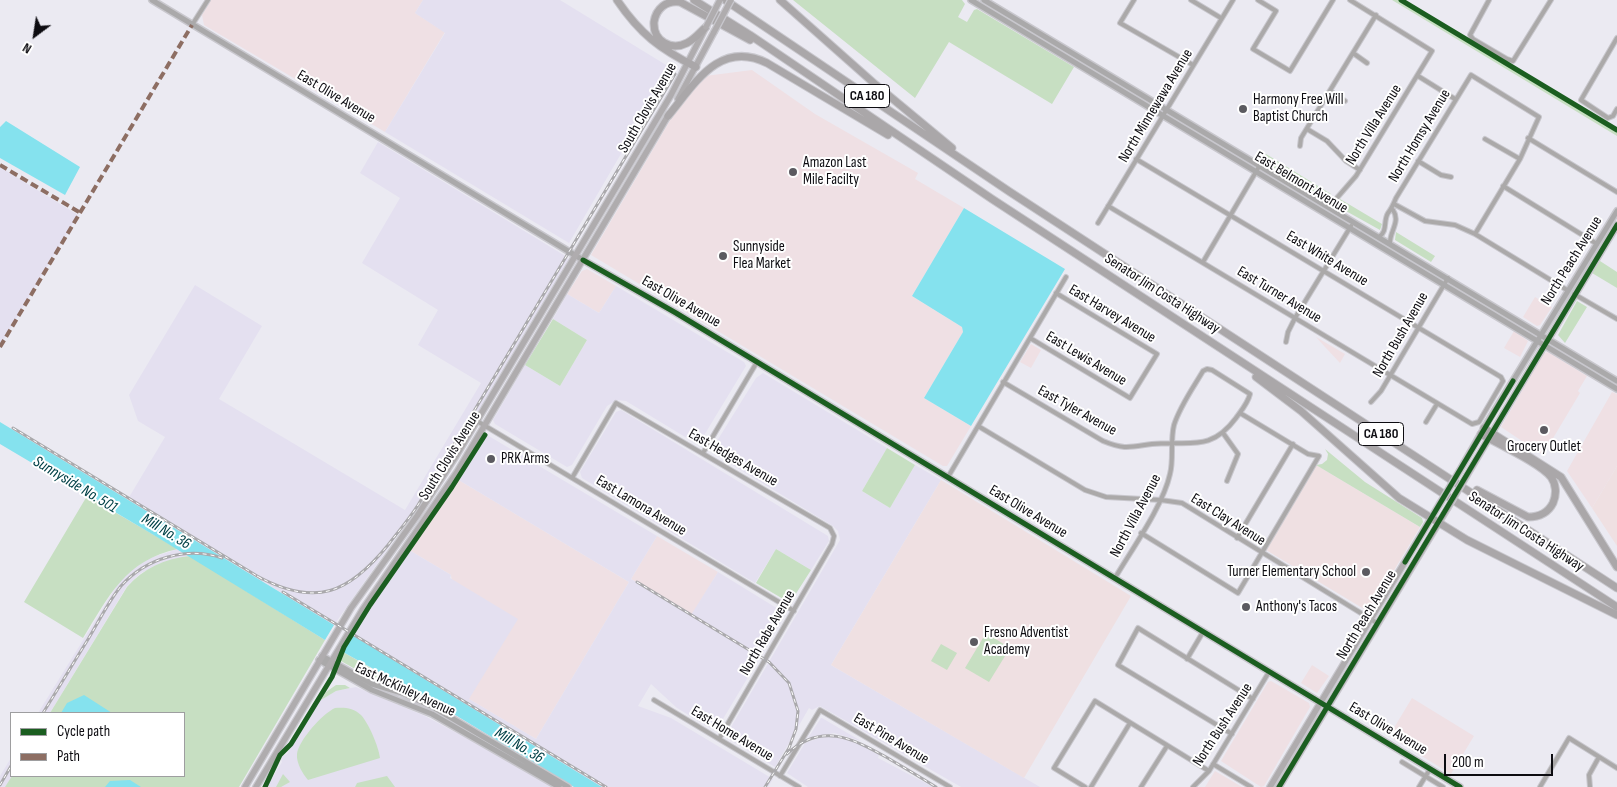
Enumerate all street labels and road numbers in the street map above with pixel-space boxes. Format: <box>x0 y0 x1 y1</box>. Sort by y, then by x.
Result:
street label: North Minnewawa Avenue <box>1115 46 1197 166</box>
street label: South Clovis Avenue <box>615 60 681 156</box>
street label: East Olive Avenue <box>294 67 378 127</box>
street label: North Villa Avenue <box>1342 81 1406 169</box>
road number: CA 180 <box>844 84 890 108</box>
street label: North Homsy Avenue <box>1385 86 1455 186</box>
street label: East Belmont Avenue <box>1251 148 1351 218</box>
street label: North Peach Avenue <box>1538 213 1606 309</box>
street label: East White Avenue <box>1283 227 1371 291</box>
street label: Senator Jim Costa Highway <box>1101 250 1223 338</box>
street label: East Turner Avenue <box>1233 263 1325 327</box>
street label: East Olive Avenue <box>638 272 724 332</box>
street label: East Harvey Avenue <box>1065 281 1159 347</box>
street label: North Bush Avenue <box>1369 289 1433 381</box>
street label: East Lewis Avenue <box>1042 328 1130 390</box>
street label: East Tyler Avenue <box>1034 382 1120 440</box>
street label: South Clovis Avenue <box>415 408 485 504</box>
road number: CA 180 <box>1358 422 1404 446</box>
street label: East Hedges Avenue <box>685 425 781 491</box>
street label: North Villa Avenue <box>1107 471 1165 561</box>
street label: East Lamona Avenue <box>592 472 690 540</box>
street label: East Olive Avenue <box>986 482 1070 542</box>
street label: Senator Jim Costa Highway <box>1465 488 1587 576</box>
street label: East Clay Avenue <box>1187 490 1269 550</box>
street label: North Peach Avenue <box>1333 567 1401 663</box>
street label: North Rabe Avenue <box>736 587 800 679</box>
street label: East McKinley Avenue <box>352 659 458 721</box>
street label: North Bush Avenue <box>1189 680 1257 770</box>
street label: East Olive Avenue <box>1346 699 1430 759</box>
street label: East Home Avenue <box>688 702 776 766</box>
street label: East Pine Avenue <box>850 709 932 769</box>

